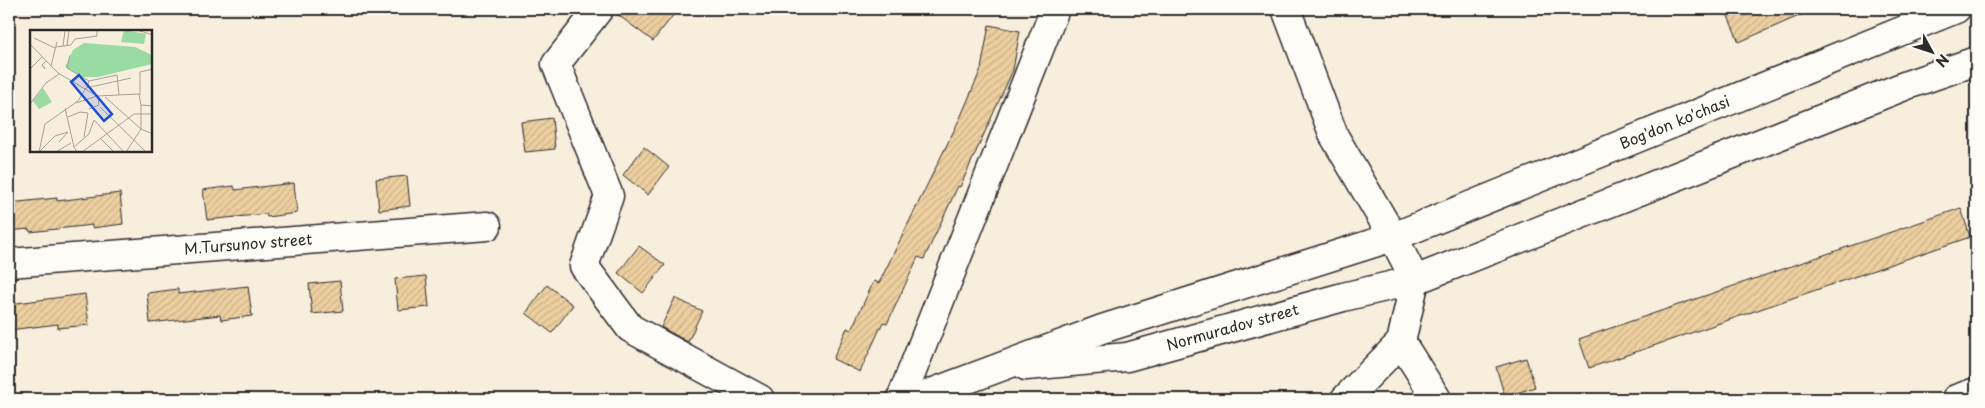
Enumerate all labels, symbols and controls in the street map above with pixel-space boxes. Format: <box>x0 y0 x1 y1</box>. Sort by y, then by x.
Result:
north arrow <box>1908 28 1958 78</box>
inset map <box>30 30 152 152</box>
text: N <box>1931 50 1954 72</box>
street label: Bog'don ko'chasi <box>1616 89 1733 154</box>
street label: M.Tursunov street <box>183 227 313 259</box>
street label: Normuradov street <box>1163 297 1301 356</box>

